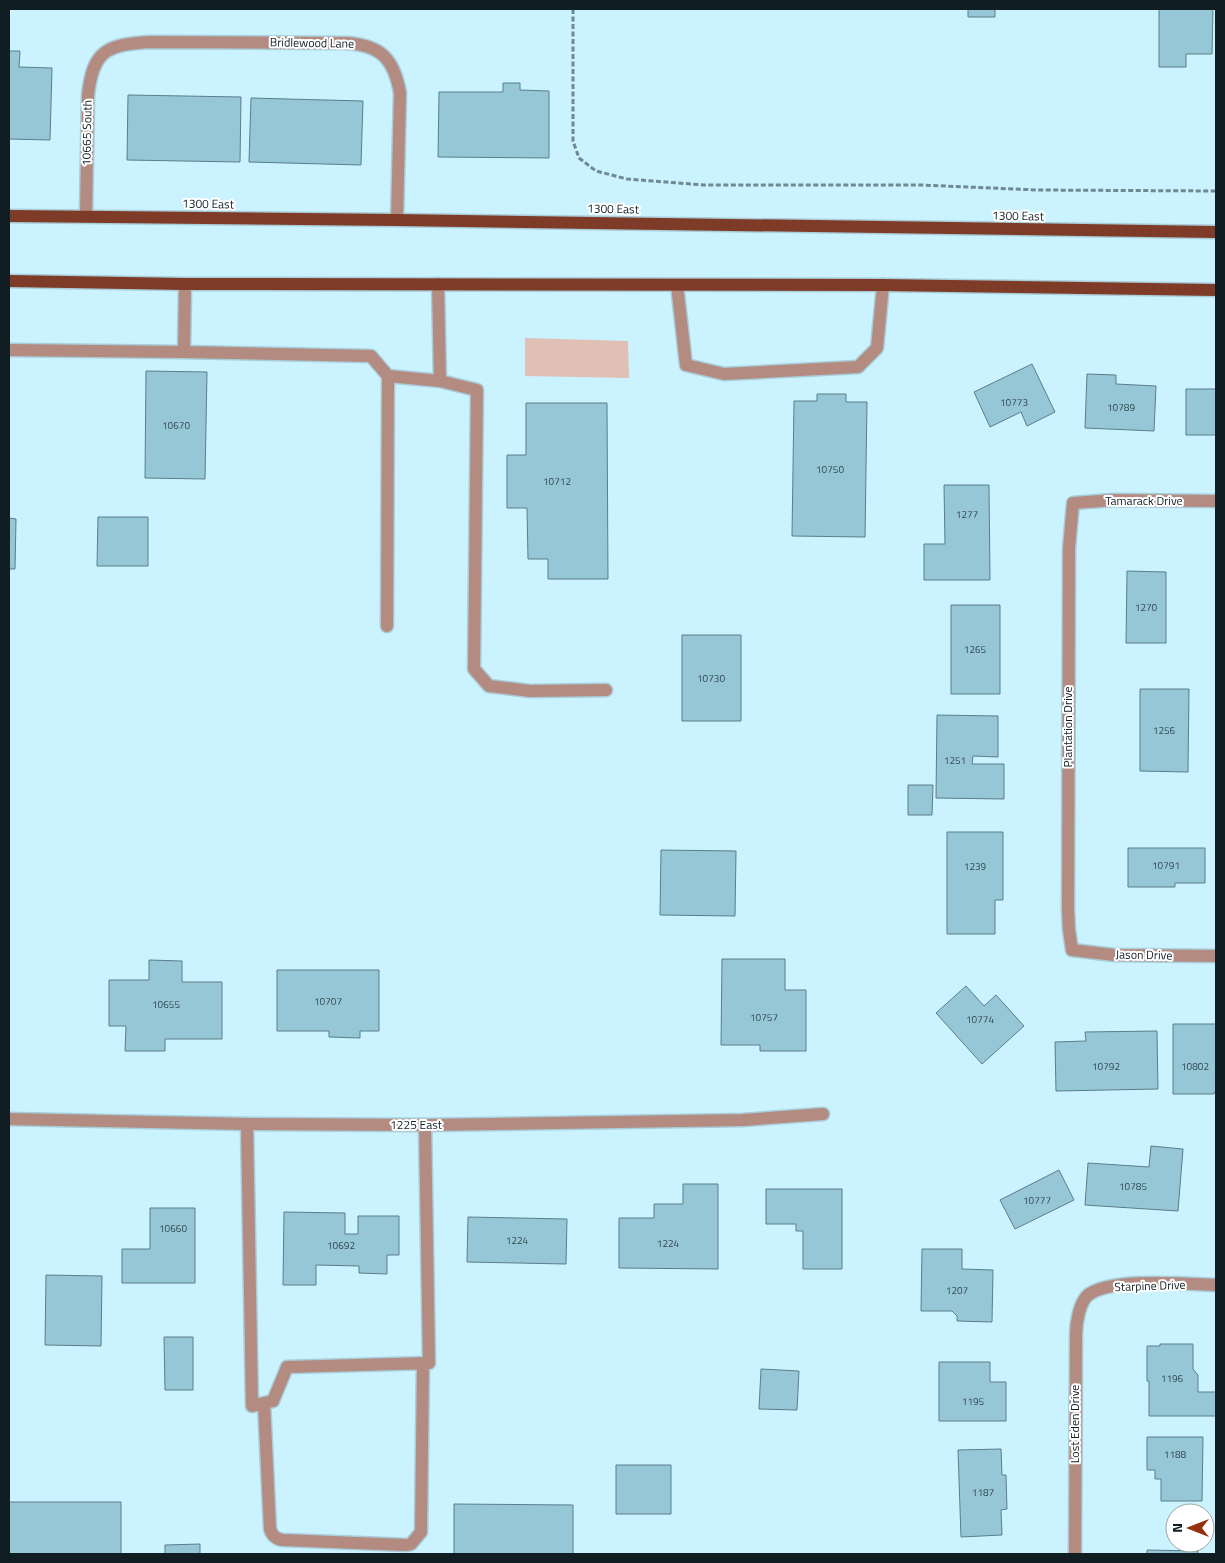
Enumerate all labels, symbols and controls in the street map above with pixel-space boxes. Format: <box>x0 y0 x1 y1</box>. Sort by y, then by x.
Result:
street label: Bridlewood Lane <box>270 32 354 53</box>
street label: 10665 South <box>76 100 97 166</box>
street label: 1300 East <box>182 194 235 213</box>
street label: 1300 East <box>587 199 640 218</box>
street label: 1300 East <box>992 206 1045 225</box>
house number: 10773 <box>1000 395 1028 410</box>
house number: 10789 <box>1107 400 1135 415</box>
house number: 10670 <box>162 418 190 433</box>
house number: 10750 <box>816 462 844 477</box>
house number: 10712 <box>543 474 571 489</box>
street label: Tamarack Drive <box>1105 491 1183 510</box>
house number: 1277 <box>956 507 978 522</box>
house number: 1270 <box>1135 600 1158 615</box>
house number: 1265 <box>964 642 987 657</box>
house number: 10730 <box>697 671 725 686</box>
street label: Plantation Drive <box>1058 686 1077 768</box>
house number: 1256 <box>1153 723 1176 738</box>
house number: 1251 <box>944 753 966 768</box>
house number: 10791 <box>1152 858 1180 873</box>
house number: 1239 <box>964 859 987 874</box>
street label: Jason Drive <box>1115 945 1173 964</box>
house number: 10707 <box>314 994 342 1009</box>
house number: 10655 <box>152 997 180 1012</box>
house number: 10757 <box>750 1010 778 1025</box>
house number: 10774 <box>966 1012 994 1027</box>
house number: 10792 <box>1092 1059 1120 1074</box>
house number: 10802 <box>1181 1059 1209 1074</box>
street label: 1225 East <box>390 1115 443 1134</box>
house number: 10785 <box>1119 1179 1147 1194</box>
house number: 10777 <box>1023 1193 1051 1208</box>
house number: 10660 <box>159 1221 187 1236</box>
house number: 1224 <box>506 1233 529 1248</box>
house number: 1224 <box>657 1236 680 1251</box>
house number: 10692 <box>327 1238 355 1253</box>
street label: Starpine Drive <box>1114 1275 1186 1296</box>
house number: 1207 <box>946 1283 968 1298</box>
house number: 1196 <box>1161 1371 1184 1386</box>
street label: Lost Eden Drive <box>1065 1385 1084 1463</box>
house number: 1195 <box>962 1394 985 1409</box>
house number: 1188 <box>1164 1447 1187 1462</box>
house number: 1187 <box>972 1485 994 1500</box>
north arrow <box>1165 1503 1215 1553</box>
text: N <box>1166 1523 1187 1533</box>

